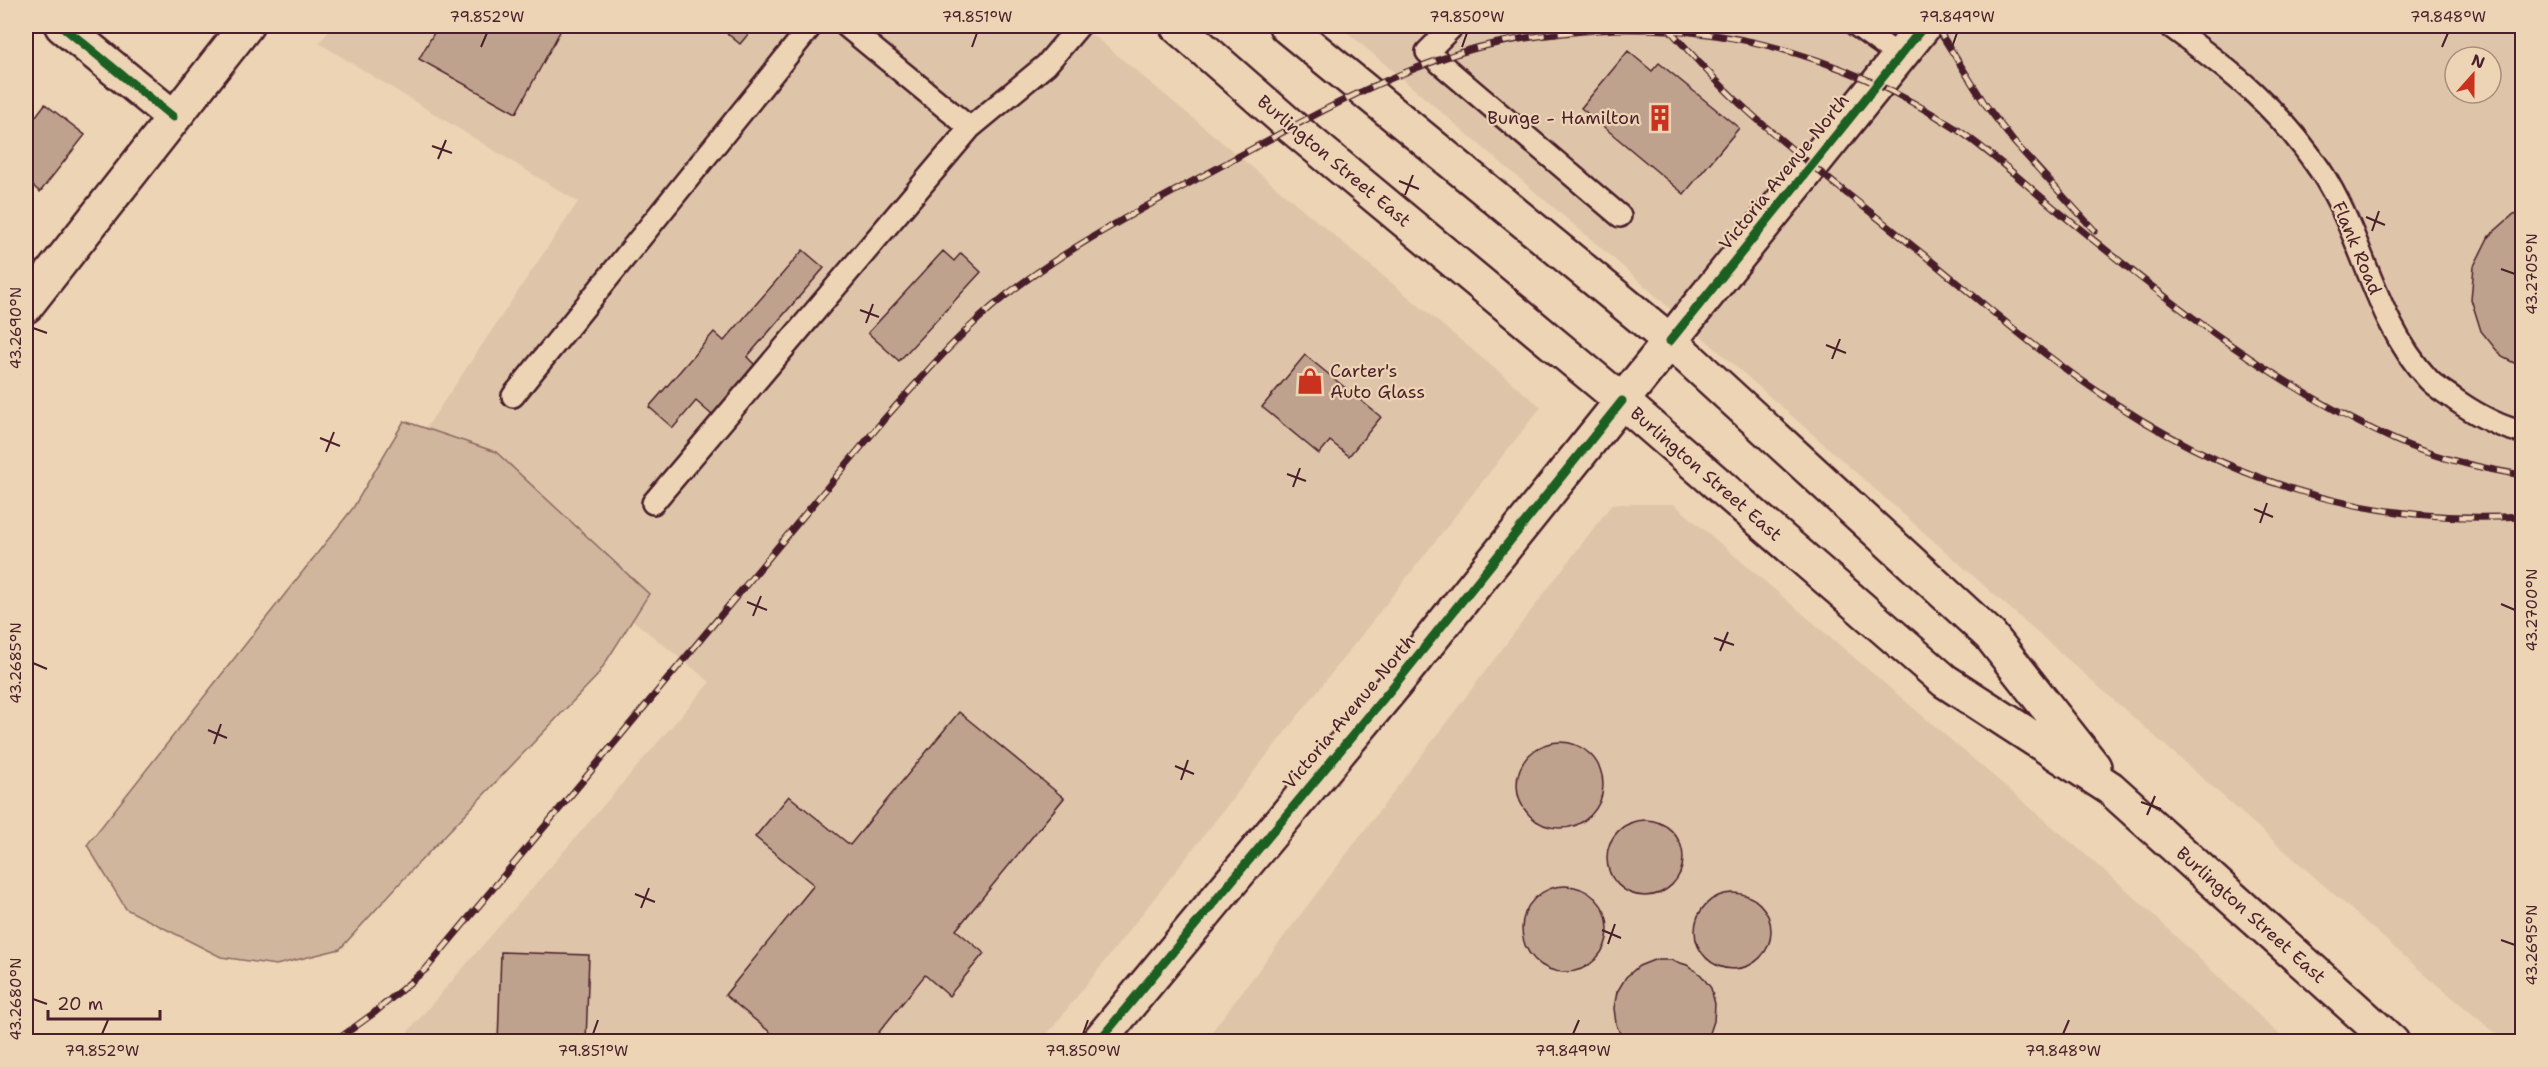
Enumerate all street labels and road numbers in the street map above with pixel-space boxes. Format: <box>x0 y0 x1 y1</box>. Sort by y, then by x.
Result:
street label: Victoria Avenue North <box>1714 89 1854 255</box>
street label: Burlington Street East <box>1252 90 1416 232</box>
street label: Flank Road <box>2327 198 2387 298</box>
street label: Burlington Street East <box>1625 401 1787 547</box>
street label: Victoria Avenue North <box>1277 630 1421 794</box>
street label: Burlington Street East <box>2171 841 2331 989</box>

